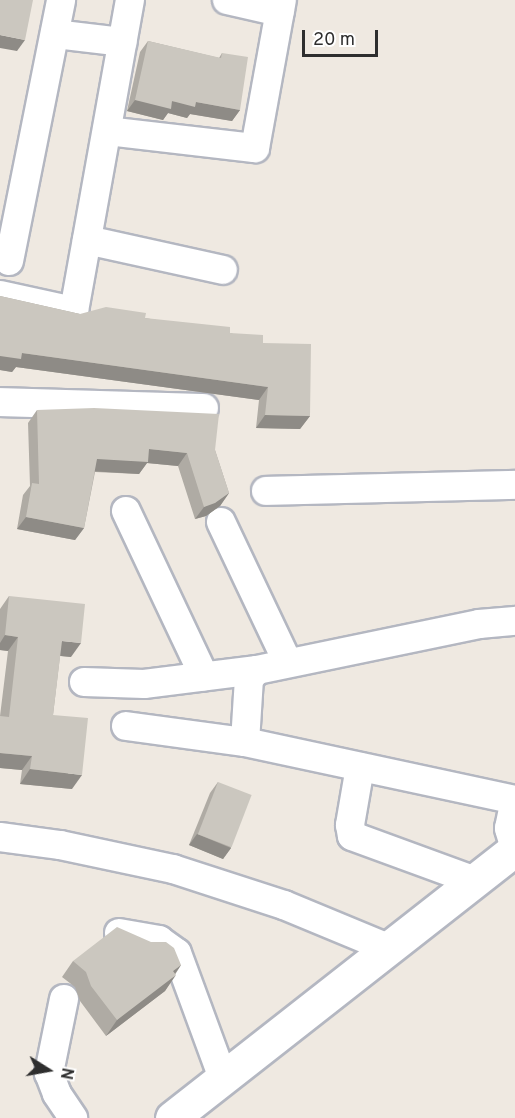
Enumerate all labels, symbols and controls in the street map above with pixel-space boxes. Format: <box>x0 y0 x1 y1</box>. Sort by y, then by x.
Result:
scale bar <box>305 18 382 56</box>
text: 20 m <box>313 29 355 52</box>
north arrow <box>18 1040 78 1100</box>
text: N <box>55 1066 77 1081</box>

